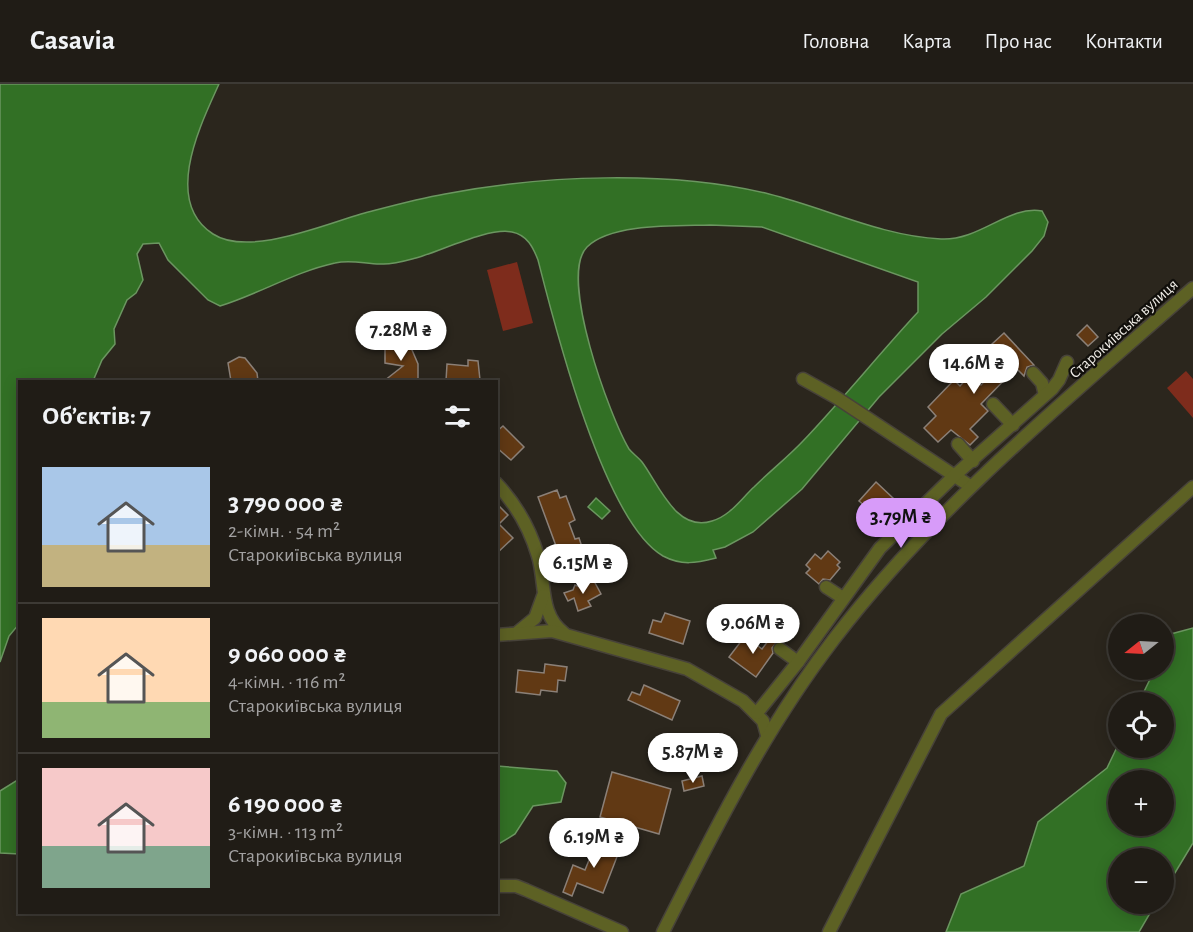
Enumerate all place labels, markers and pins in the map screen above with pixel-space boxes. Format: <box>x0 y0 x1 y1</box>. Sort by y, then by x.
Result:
pin: 7.28M ₴ <box>346 311 456 362</box>
pin: 14.6M ₴ <box>919 344 1029 395</box>
pin: 3.79M ₴ <box>846 498 956 549</box>
pin: 6.15M ₴ <box>528 544 638 595</box>
pin: 9.06M ₴ <box>698 604 808 655</box>
pin: 5.87M ₴ <box>638 733 748 784</box>
pin: 6.19M ₴ <box>539 818 649 869</box>

